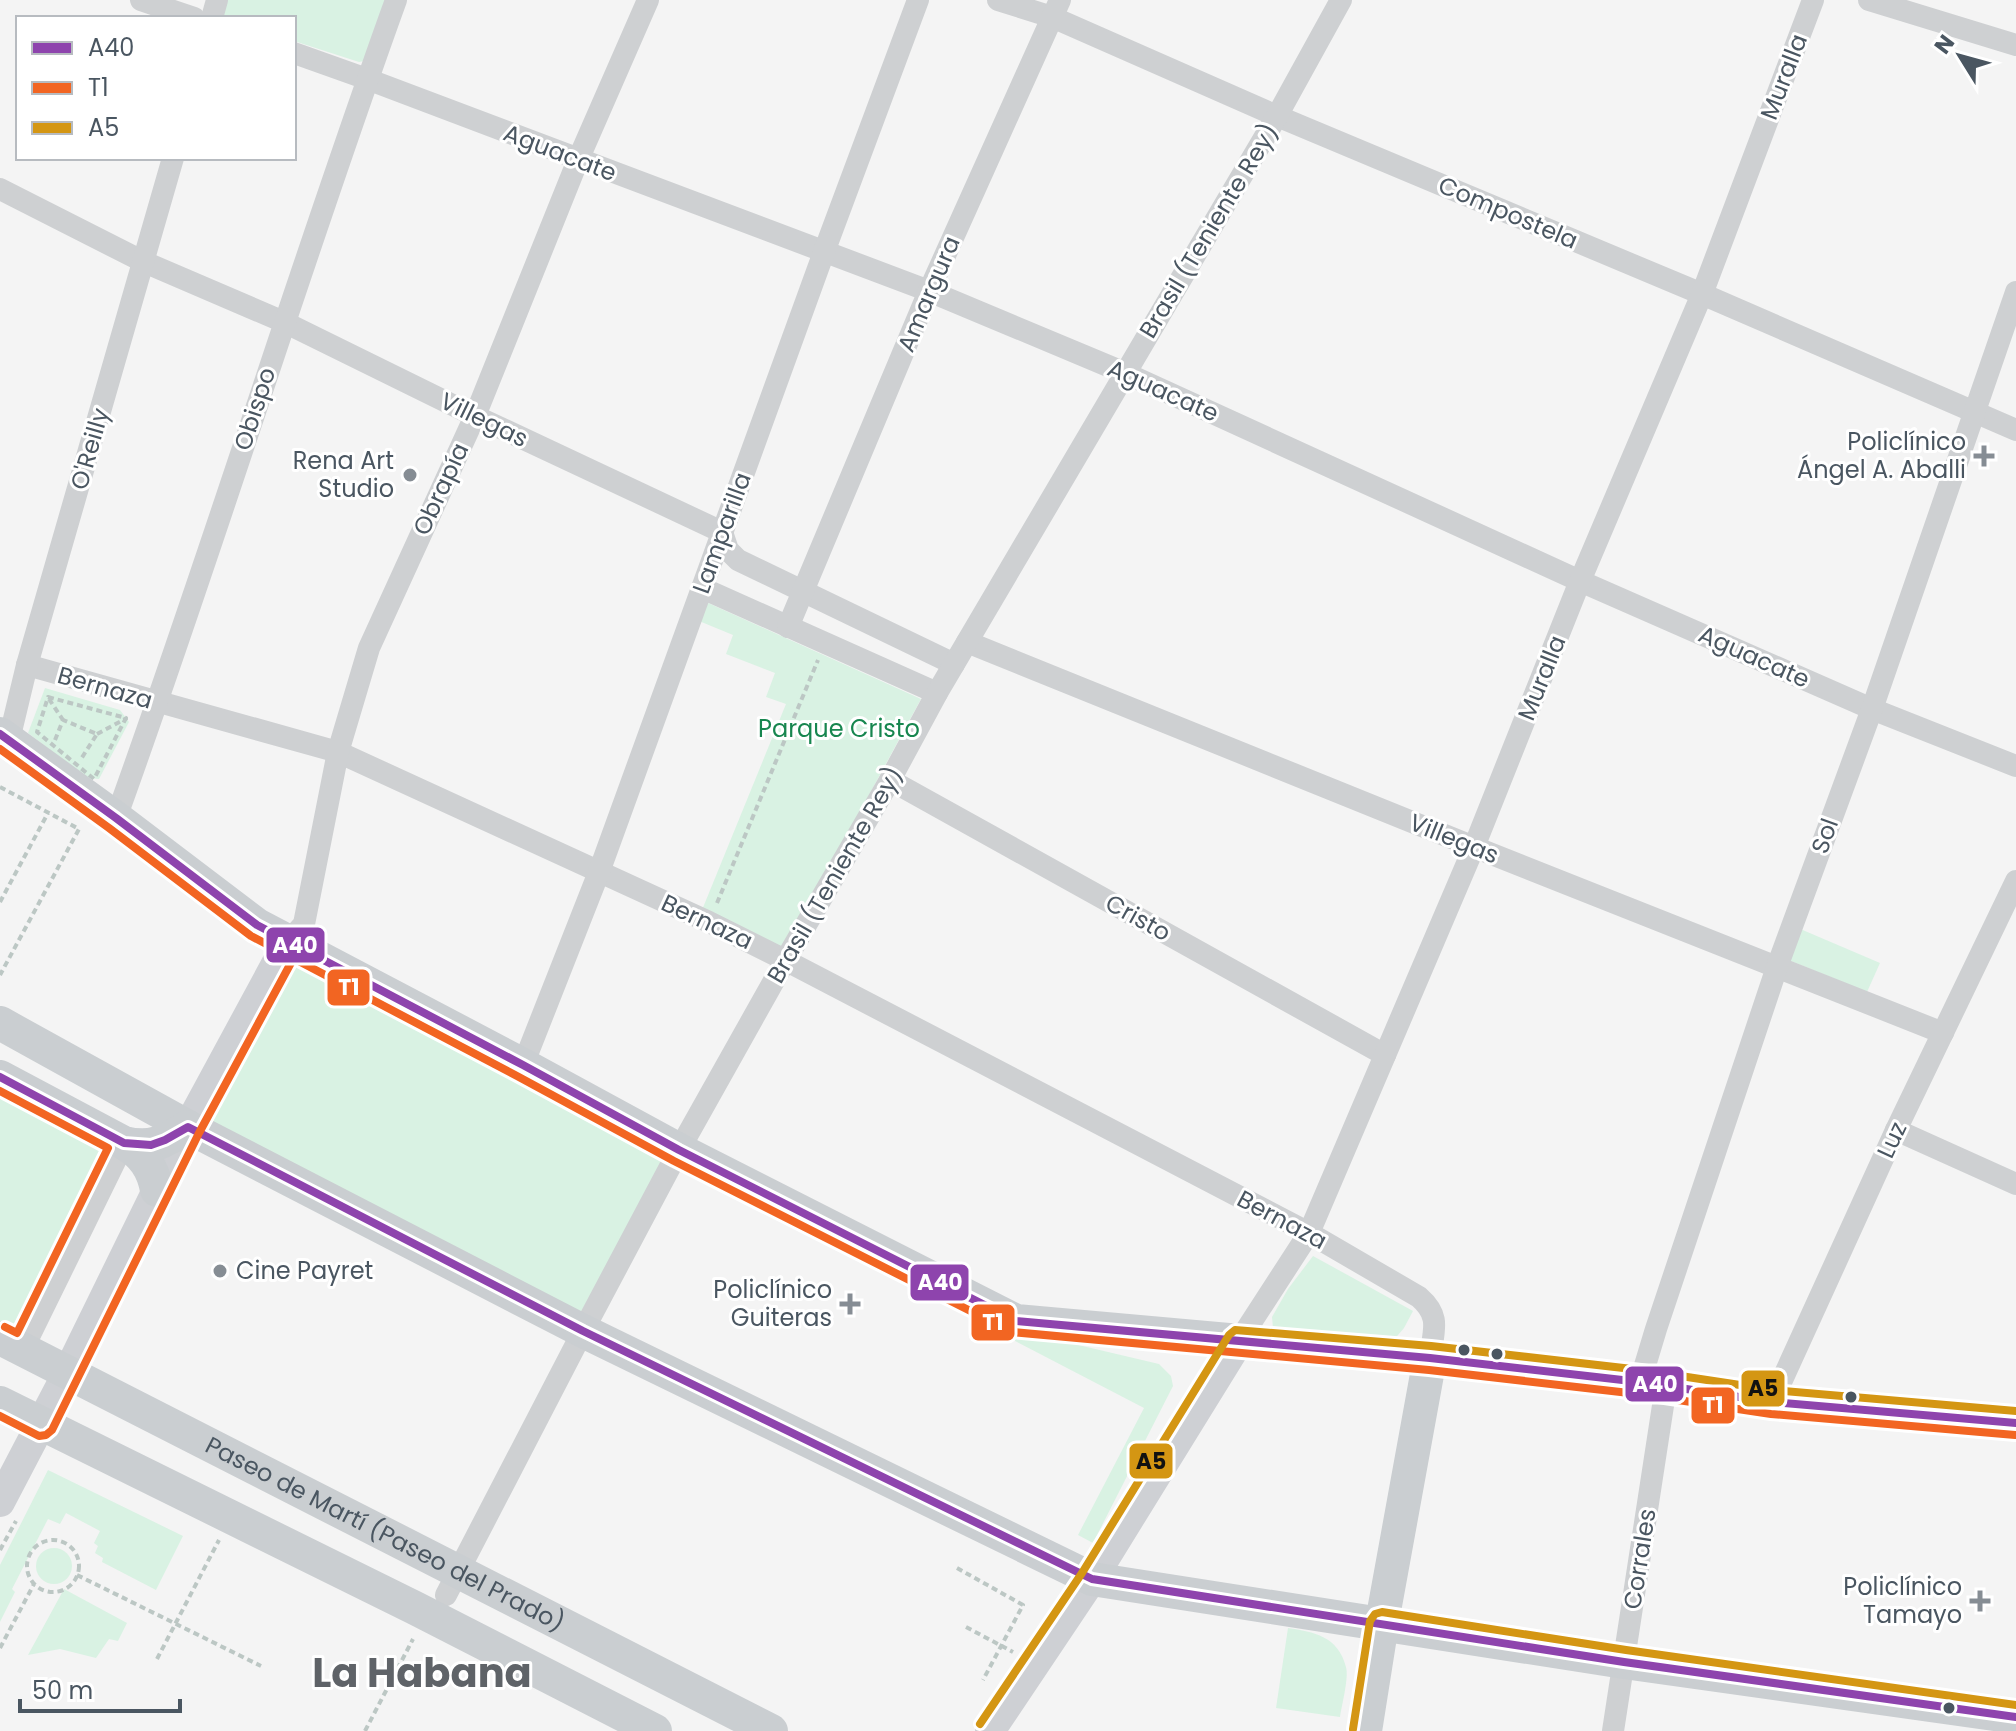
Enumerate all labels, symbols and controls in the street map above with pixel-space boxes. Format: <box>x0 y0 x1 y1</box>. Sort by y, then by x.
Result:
legend <box>16 16 296 160</box>
north arrow <box>1920 16 2000 96</box>
text: N <box>1927 28 1962 60</box>
street label: Muralla <box>1752 29 1815 124</box>
text: A40 <box>88 31 134 64</box>
text: T1 <box>88 71 109 104</box>
text: A5 <box>88 111 119 144</box>
street label: Aguacate <box>499 116 621 189</box>
street label: Brasil (Teniente Rey) <box>1131 117 1286 344</box>
street label: Compostela <box>1433 168 1583 257</box>
street label: Amargura <box>889 231 968 357</box>
street label: Aguacate <box>1102 351 1224 430</box>
street label: Obispo <box>226 363 283 454</box>
street label: Villegas <box>435 384 534 455</box>
street label: O'Reilly <box>62 404 117 493</box>
place label: Policlínico Ángel A. Aballi <box>1797 425 1966 486</box>
street label: Obrapía <box>405 437 476 540</box>
place label: Rena Art Studio <box>293 444 394 505</box>
marker: Policlínico Ángel A. Aballi <box>1973 445 1995 467</box>
marker: Rena Art Studio <box>401 466 419 484</box>
street label: Lamparilla <box>684 468 759 598</box>
street label: Aguacate <box>1693 617 1815 696</box>
street label: Muralla <box>1510 630 1574 725</box>
street label: Bernaza <box>54 658 156 717</box>
park label: Parque Cristo <box>758 712 920 745</box>
street label: Brasil (Teniente Rey) <box>759 760 910 989</box>
street label: Villegas <box>1405 806 1504 871</box>
street label: Sol <box>1803 814 1846 858</box>
street label: Bernaza <box>656 886 758 957</box>
street label: Cristo <box>1100 886 1177 949</box>
line badge: A40 <box>265 926 326 964</box>
text: A40 <box>272 930 318 961</box>
line badge: T1 <box>326 968 371 1007</box>
text: T1 <box>338 972 360 1003</box>
street label: Luz <box>1869 1116 1914 1163</box>
street label: Bernaza <box>1232 1182 1333 1257</box>
place label: Cine Payret <box>236 1254 373 1287</box>
marker: Cine Payret <box>211 1262 229 1280</box>
line badge: A40 <box>909 1263 970 1302</box>
text: A40 <box>917 1267 963 1298</box>
place label: Policlínico Guiteras <box>713 1273 832 1334</box>
marker: Policlínico Guiteras <box>839 1293 861 1315</box>
line badge: T1 <box>970 1303 1016 1342</box>
text: T1 <box>982 1307 1004 1338</box>
unlabelled marker <box>1456 1342 1472 1358</box>
unlabelled marker <box>1489 1346 1505 1362</box>
line badge: A40 <box>1624 1365 1685 1403</box>
text: A40 <box>1632 1369 1678 1400</box>
line badge: A5 <box>1740 1369 1786 1408</box>
text: A5 <box>1748 1373 1778 1404</box>
line badge: T1 <box>1690 1386 1736 1425</box>
unlabelled marker <box>1843 1389 1859 1405</box>
text: T1 <box>1702 1390 1724 1421</box>
street label: Paseo de Martí (Paseo del Prado) <box>200 1428 570 1639</box>
line badge: A5 <box>1128 1442 1174 1480</box>
text: A5 <box>1136 1446 1166 1477</box>
street label: Corrales <box>1615 1506 1664 1612</box>
place label: Policlínico Tamayo <box>1843 1570 1962 1631</box>
marker: Policlínico Tamayo <box>1969 1590 1991 1612</box>
district label: La Habana <box>312 1645 532 1701</box>
scale bar <box>20 1663 180 1713</box>
text: 50 m <box>32 1674 93 1707</box>
unlabelled marker <box>1941 1700 1957 1716</box>

